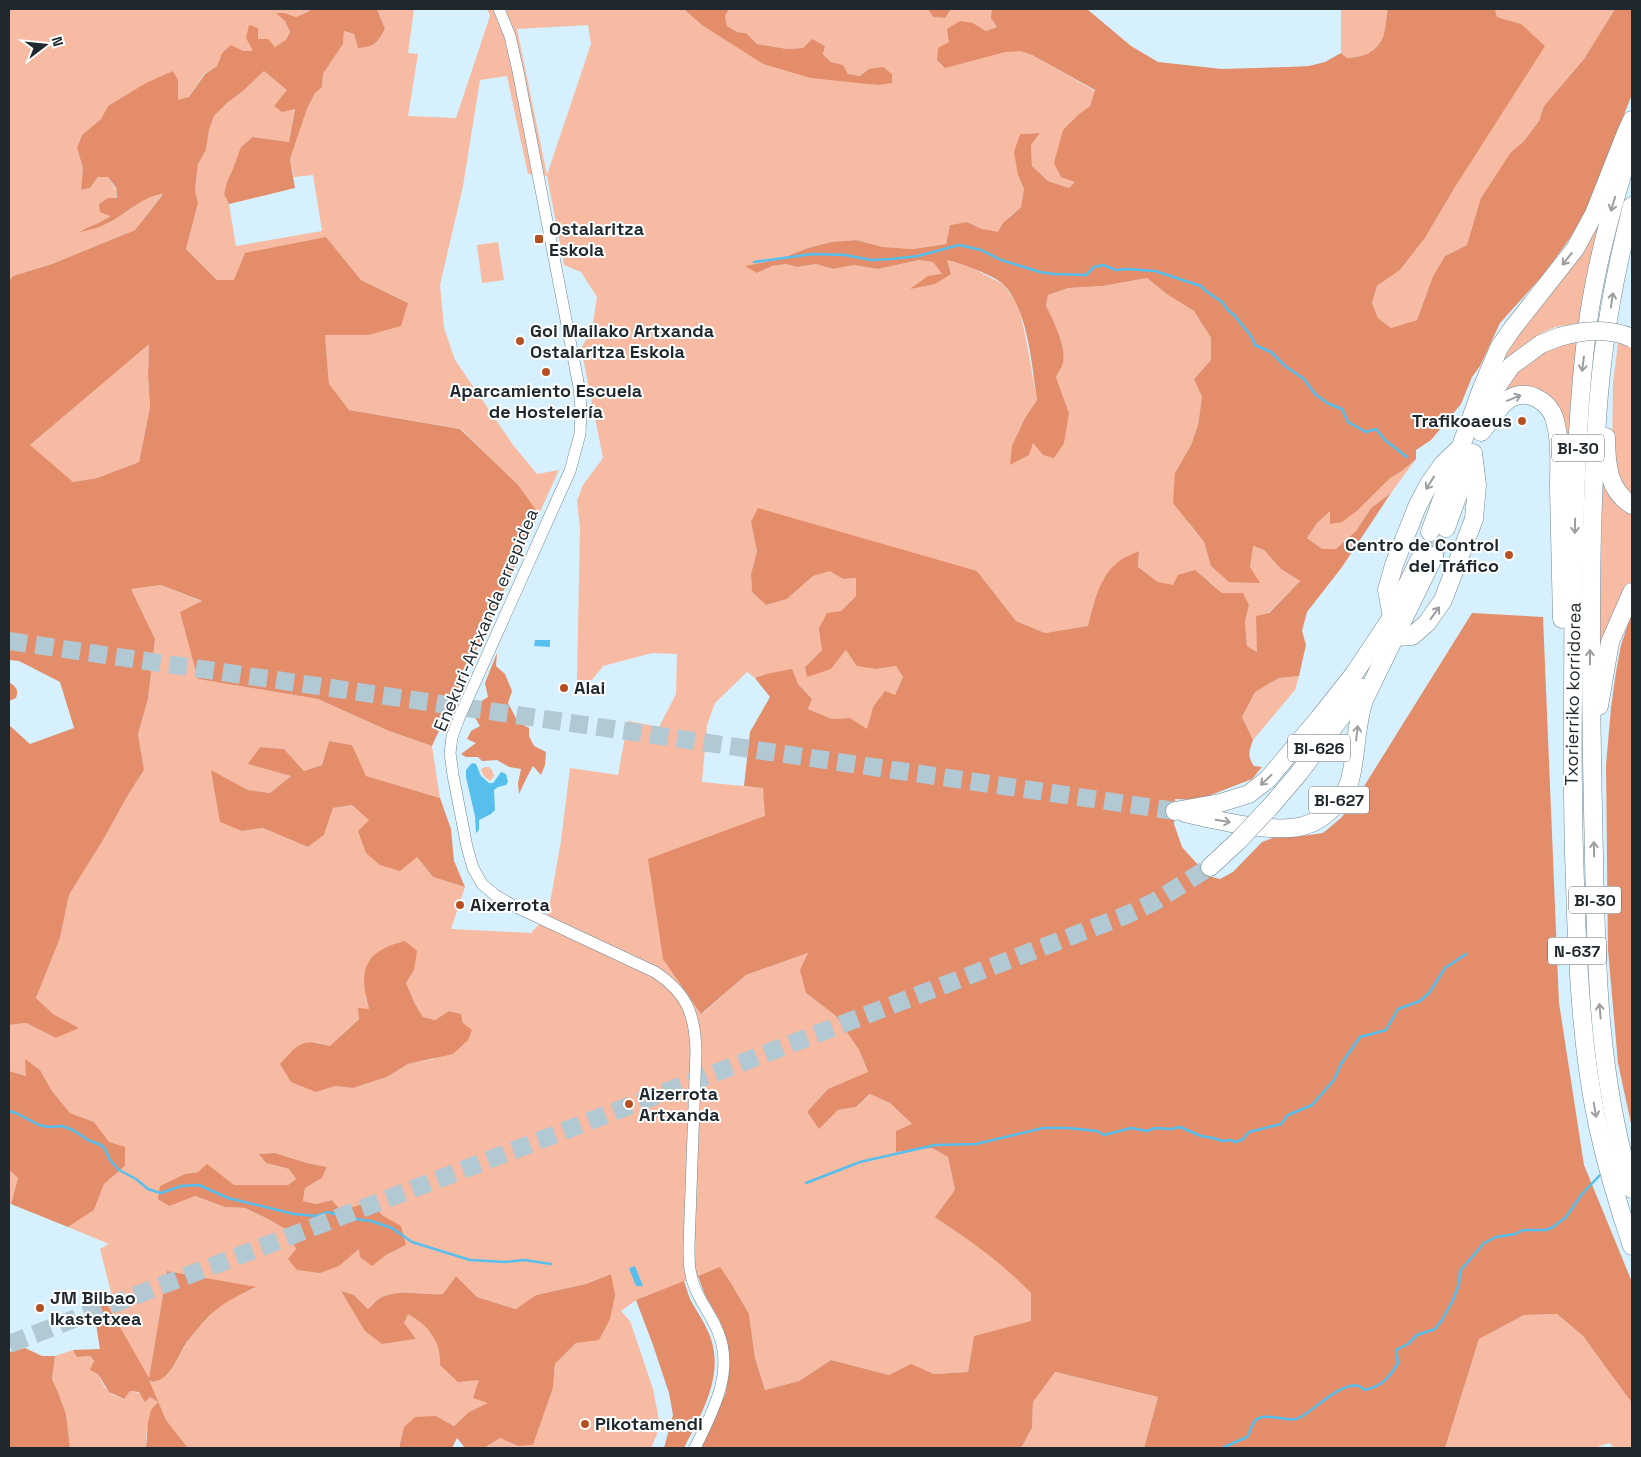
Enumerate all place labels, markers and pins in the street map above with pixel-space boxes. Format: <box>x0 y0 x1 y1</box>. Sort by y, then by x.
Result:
place label: Ostalaritza Eskola <box>549 217 645 261</box>
marker: Ostalaritza Eskola <box>533 233 545 245</box>
place label: Goi Mailako Artxanda Ostalaritza Eskola <box>530 319 715 363</box>
marker: Goi Mailako Artxanda Ostalaritza Eskola <box>514 335 526 347</box>
marker: Aparcamiento Escuela de Hostelería <box>540 366 552 378</box>
place label: Aparcamiento Escuela de Hostelería <box>450 379 643 423</box>
place label: Trafikoaeus <box>1412 409 1512 432</box>
marker: Trafikoaeus <box>1516 415 1528 427</box>
place label: Centro de Control del Tráfico <box>1345 533 1499 577</box>
marker: Centro de Control del Tráfico <box>1503 549 1515 561</box>
place label: Alai <box>574 676 605 699</box>
marker: Alai <box>558 682 570 694</box>
place label: Aixerrota <box>470 893 551 916</box>
marker: Aixerrota <box>454 899 466 911</box>
place label: Aizerrota Artxanda <box>639 1082 720 1126</box>
marker: Aizerrota Artxanda <box>623 1098 635 1110</box>
place label: JM Bilbao Ikastetxea <box>50 1286 142 1330</box>
marker: JM Bilbao Ikastetxea <box>34 1302 46 1314</box>
place label: Pikotamendi <box>595 1412 703 1435</box>
marker: Pikotamendi <box>579 1418 591 1430</box>

